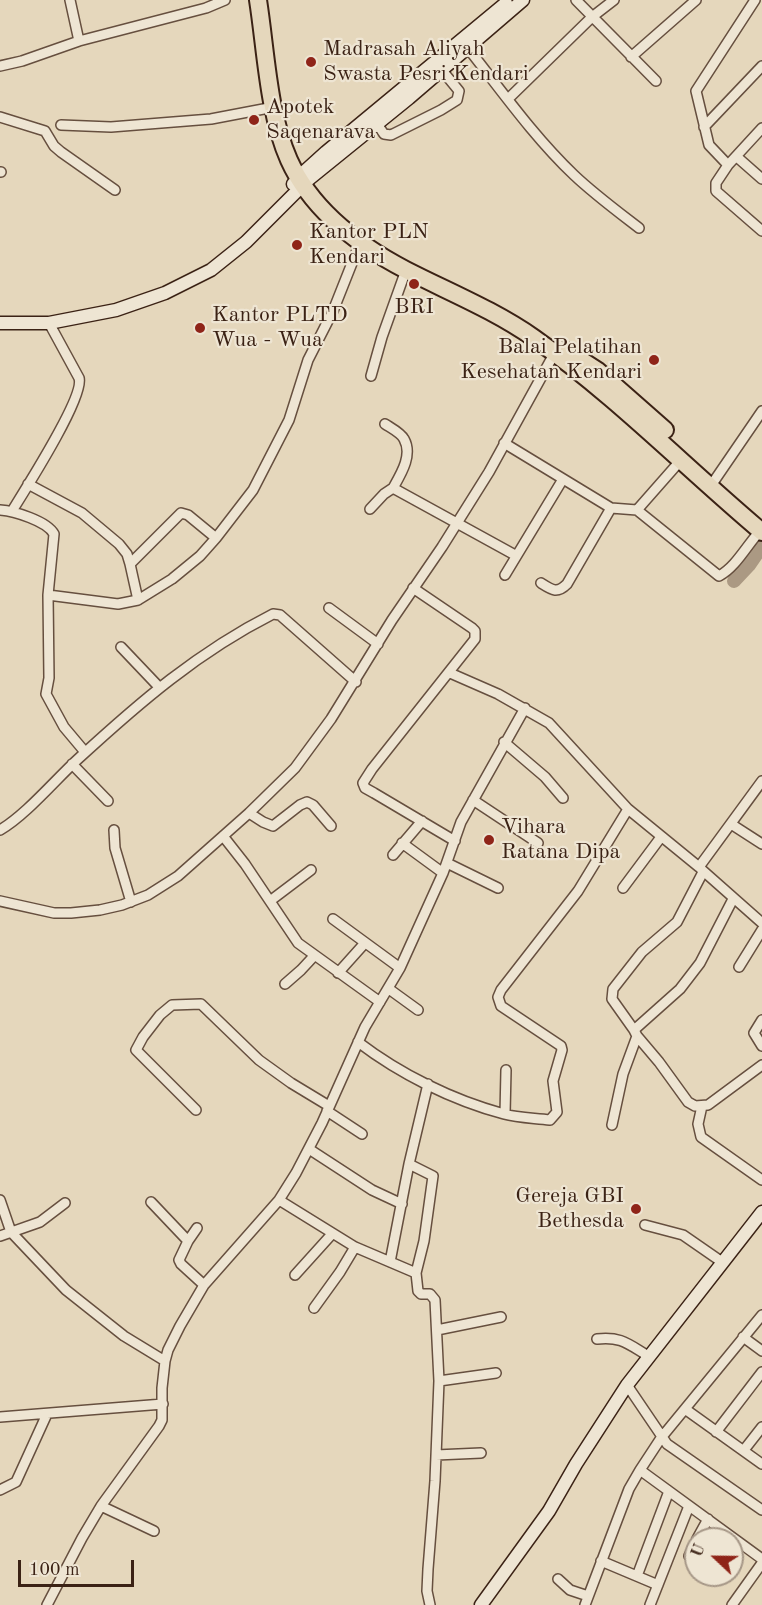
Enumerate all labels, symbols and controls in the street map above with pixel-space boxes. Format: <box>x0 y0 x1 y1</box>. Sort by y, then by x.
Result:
place label: Madrasah Aliyah Swasta Pesri Kendari <box>323 36 529 88</box>
marker: Madrasah Aliyah Swasta Pesri Kendari <box>304 55 318 69</box>
place label: Apotek Saqenarava <box>266 94 375 146</box>
marker: Apotek Saqenarava <box>247 113 261 127</box>
place label: Kantor PLN Kendari <box>309 219 429 270</box>
marker: Kantor PLN Kendari <box>290 238 304 252</box>
marker: BRI <box>407 277 421 291</box>
place label: BRI <box>394 294 434 320</box>
place label: Kantor PLTD Wua - Wua <box>212 302 348 354</box>
marker: Kantor PLTD Wua - Wua <box>193 321 207 335</box>
place label: Balai Pelatihan Kesehatan Kendari <box>460 334 642 386</box>
marker: Balai Pelatihan Kesehatan Kendari <box>647 353 661 367</box>
place label: Vihara Ratana Dipa <box>501 814 620 866</box>
marker: Vihara Ratana Dipa <box>482 833 496 847</box>
place label: Gereja GBI Bethesda <box>515 1183 624 1234</box>
marker: Gereja GBI Bethesda <box>629 1202 643 1216</box>
north arrow <box>684 1527 744 1587</box>
text: U <box>689 1542 709 1560</box>
scale bar <box>21 1548 136 1586</box>
text: 100 m <box>29 1561 80 1579</box>

